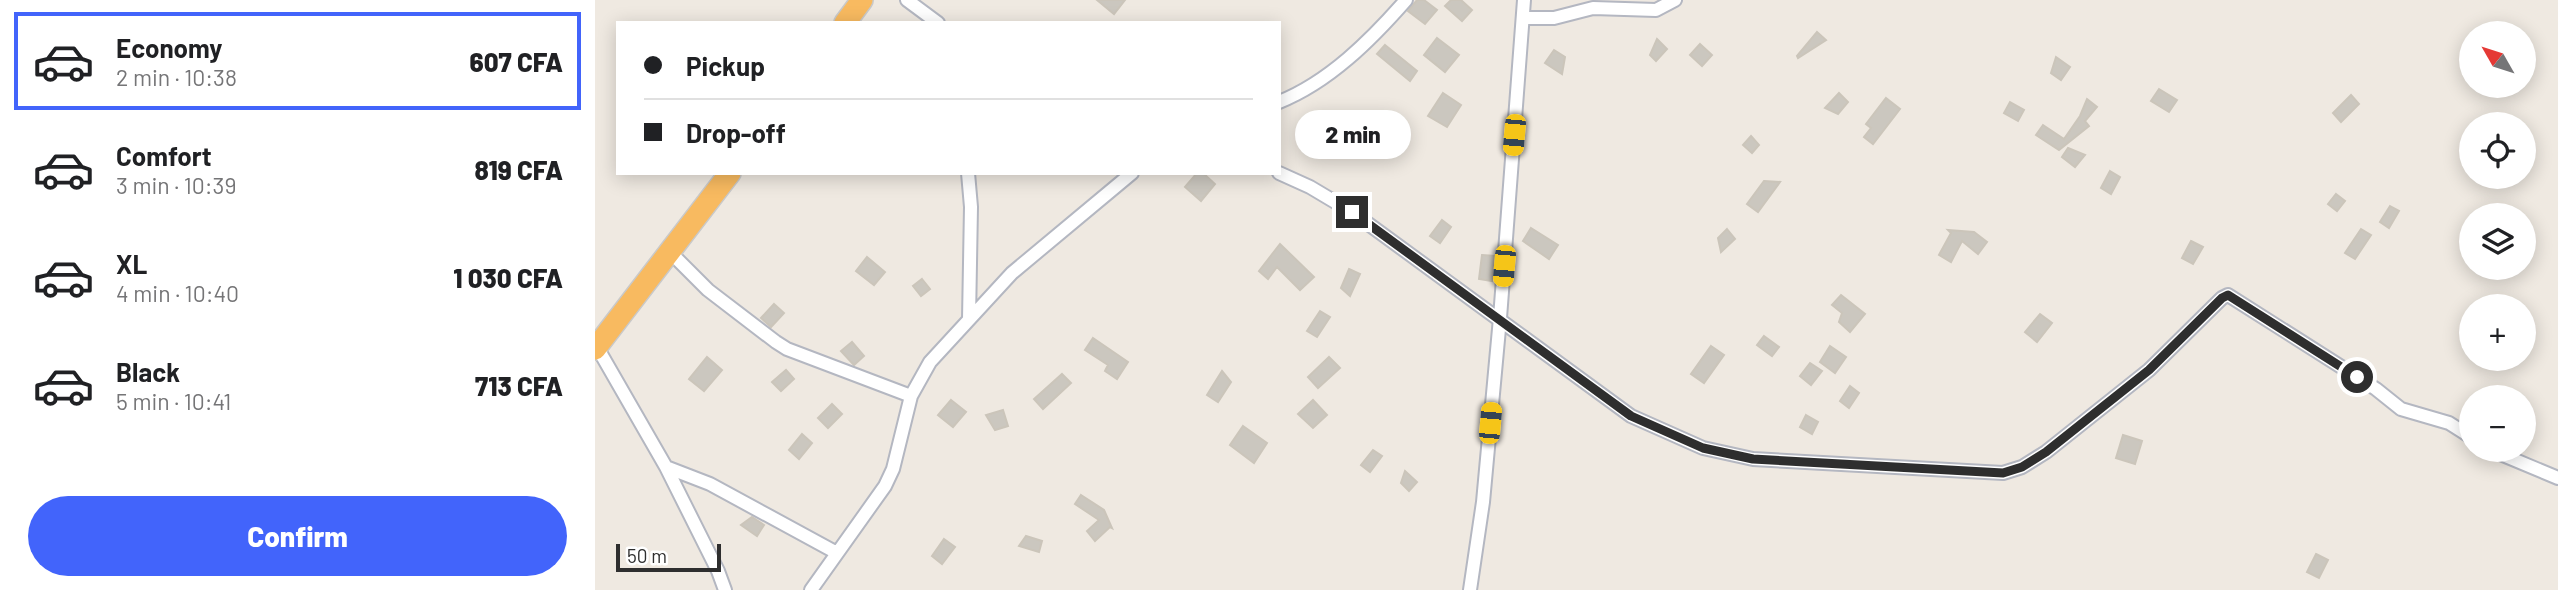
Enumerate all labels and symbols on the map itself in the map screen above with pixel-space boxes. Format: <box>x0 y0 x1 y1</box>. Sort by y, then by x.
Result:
north arrow <box>2459 21 2536 98</box>
callout: 2 min <box>1294 110 1410 160</box>
car <box>1502 113 1527 157</box>
route end <box>1336 196 1368 228</box>
car <box>1492 244 1517 288</box>
route start <box>2341 361 2373 393</box>
car <box>1478 401 1503 445</box>
scale bar <box>616 541 721 573</box>

